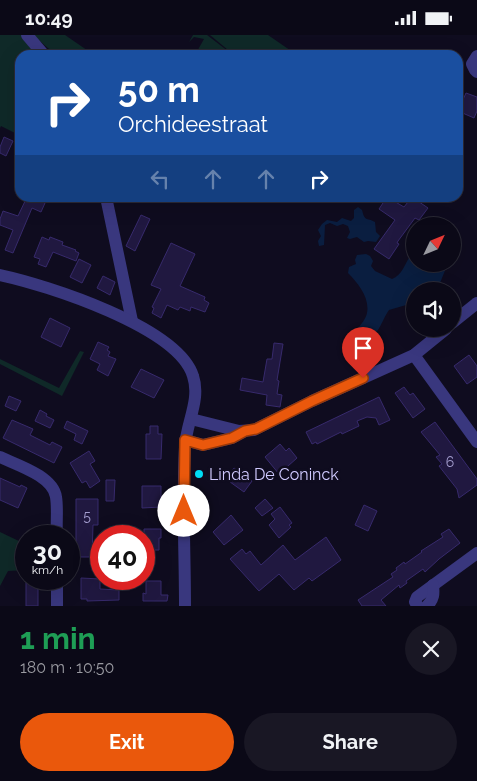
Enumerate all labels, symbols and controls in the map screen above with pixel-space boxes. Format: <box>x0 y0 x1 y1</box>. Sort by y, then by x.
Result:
text: 10:49 <box>25 7 73 29</box>
text: 50 m <box>118 69 200 110</box>
icon: right <box>35 70 100 135</box>
text: Orchideestraat <box>118 111 268 137</box>
icon: left <box>146 165 174 193</box>
icon: ahead <box>199 165 227 193</box>
icon: ahead <box>252 165 280 193</box>
icon: right <box>305 165 333 193</box>
north arrow <box>406 217 461 273</box>
map controls <box>406 217 461 337</box>
button: sound <box>406 282 461 337</box>
pin <box>342 327 384 378</box>
icon: arrive <box>349 334 377 362</box>
house number: 6 <box>446 454 454 470</box>
place label: Linda De Coninck <box>209 465 339 484</box>
marker: Linda De Coninck <box>193 468 205 480</box>
position arrow <box>157 484 209 536</box>
house number: 5 <box>83 508 91 524</box>
speed limit sign: 40 <box>90 525 155 590</box>
text: 30 <box>33 536 62 566</box>
text: km/h <box>32 563 63 577</box>
text: 1 min <box>20 621 96 656</box>
button: close <box>405 623 457 675</box>
text: 180 m · 10:50 <box>20 658 114 677</box>
button: Exit <box>20 713 234 771</box>
button: Share <box>244 713 457 771</box>

